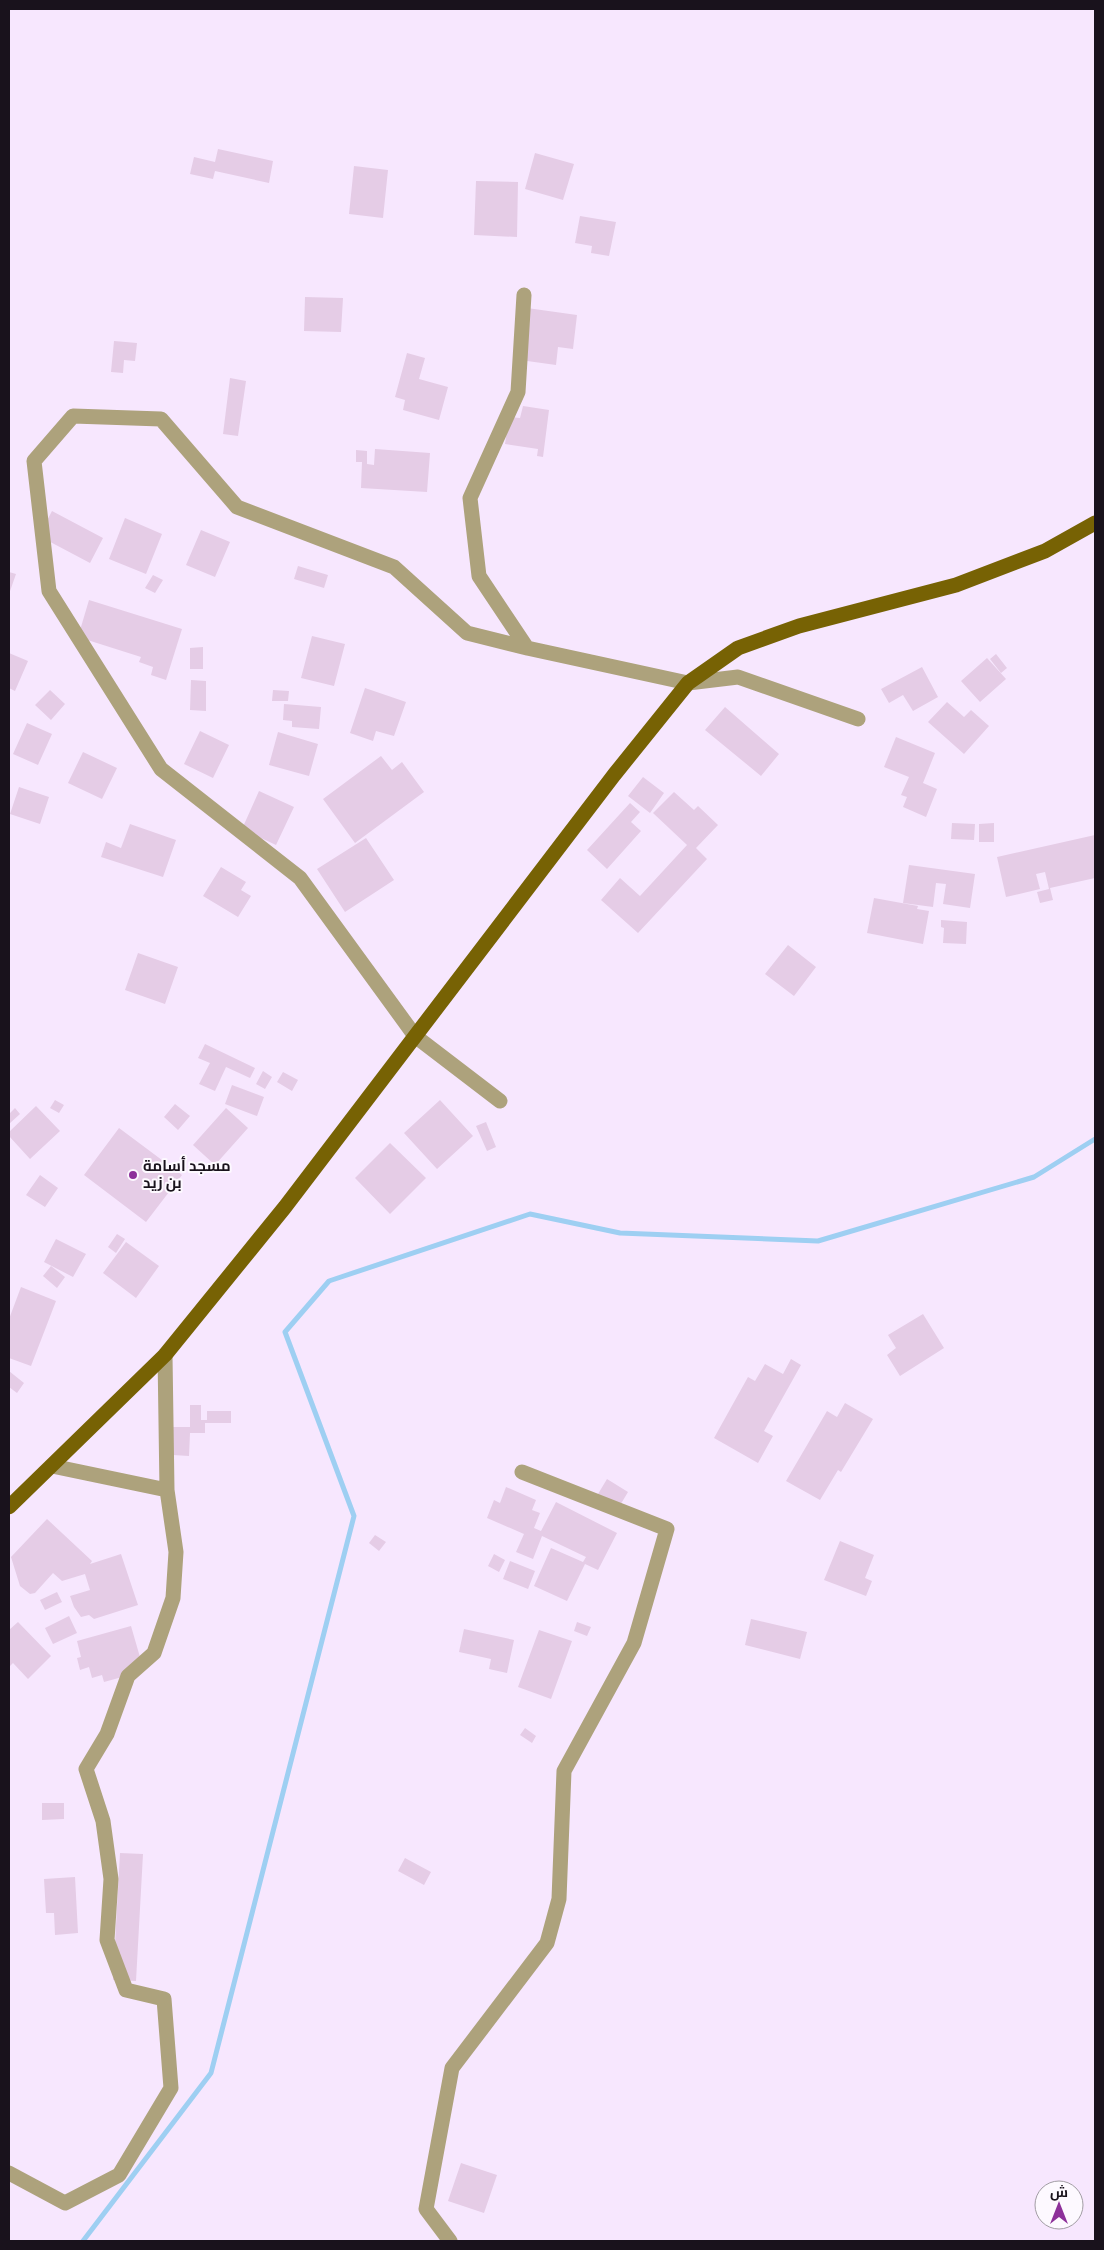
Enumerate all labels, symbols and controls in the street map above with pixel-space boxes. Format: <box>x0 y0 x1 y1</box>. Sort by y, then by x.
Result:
place label: مسجد أسامة بن زيد <box>143 1156 231 1192</box>
marker: مسجد أسامة بن زيد <box>127 1169 139 1181</box>
north arrow <box>1034 2180 1084 2230</box>
text: ش <box>1050 2184 1068 2201</box>

